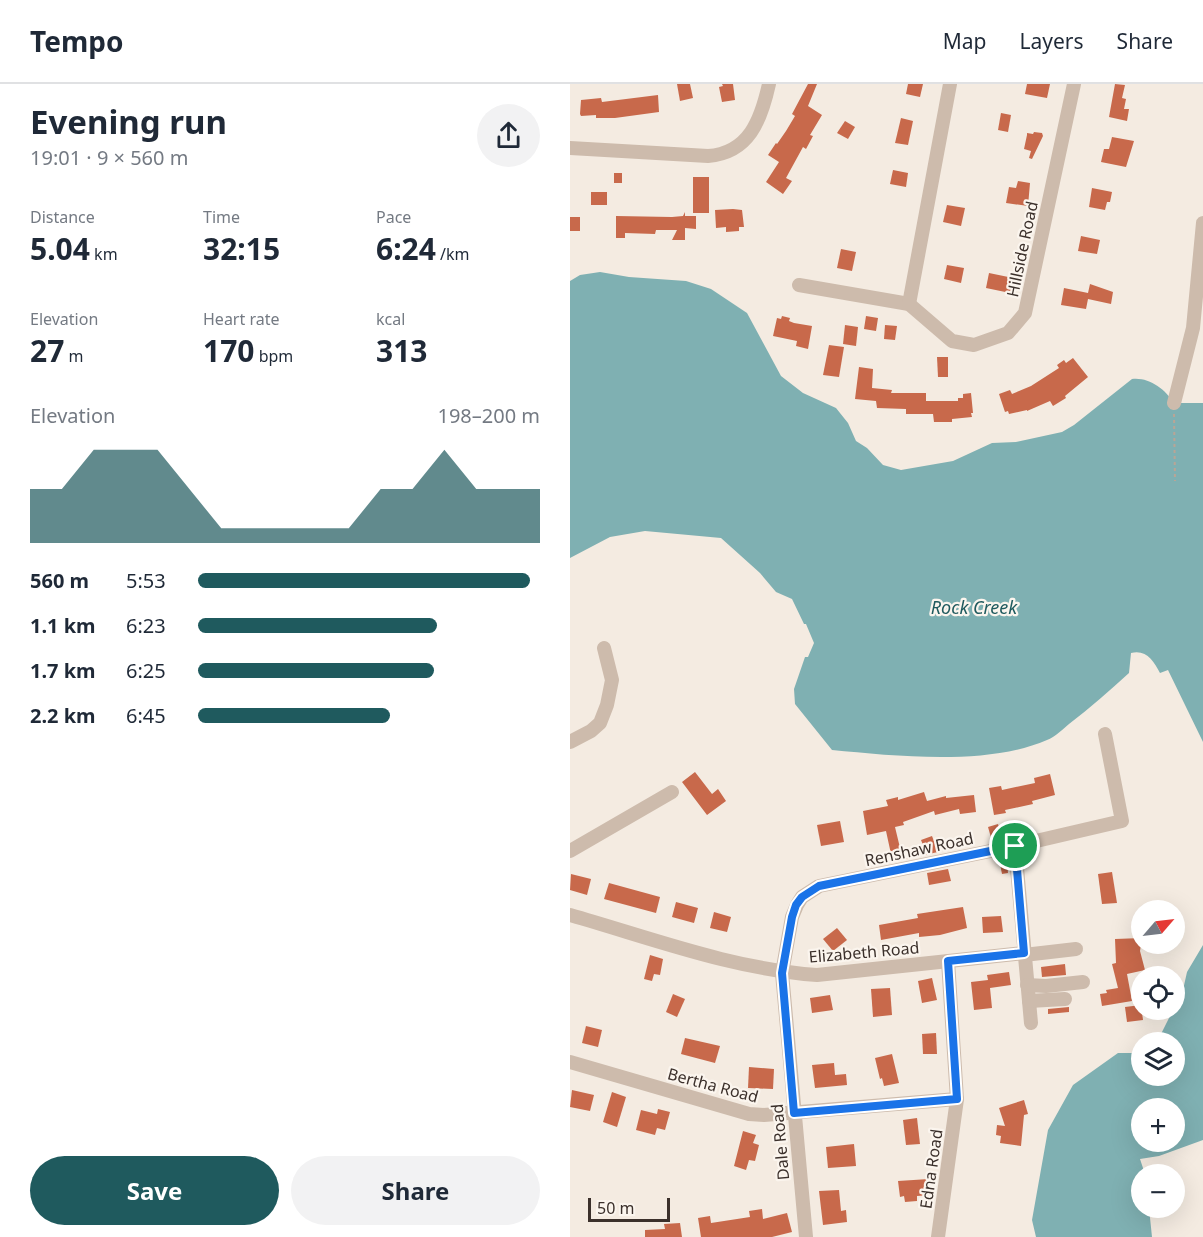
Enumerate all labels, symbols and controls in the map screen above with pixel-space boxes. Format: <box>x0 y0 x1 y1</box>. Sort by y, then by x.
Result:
text: Tempo <box>30 22 123 60</box>
text: Map <box>943 27 987 55</box>
text: Layers <box>1020 27 1084 55</box>
text: Share <box>1117 27 1173 55</box>
text: Evening run <box>30 99 227 144</box>
button: share <box>477 104 540 167</box>
text: 19:01 · 9 × 560 m <box>30 144 188 171</box>
street label: Hillside Road <box>1001 199 1043 299</box>
text: Distance <box>30 206 95 228</box>
text: Time <box>203 206 240 228</box>
text: Pace <box>376 206 411 228</box>
text: 5.04 <box>30 228 90 269</box>
text: 32:15 <box>203 228 280 269</box>
text: 6:24 <box>376 228 436 269</box>
text: km <box>90 243 118 265</box>
text: /km <box>436 243 470 265</box>
text: Elevation <box>30 308 98 330</box>
text: Heart rate <box>203 308 279 330</box>
text: kcal <box>376 308 405 330</box>
text: 27 <box>30 330 64 371</box>
text: 170 <box>203 330 254 371</box>
text: 313 <box>376 330 427 371</box>
text: m <box>64 345 83 367</box>
text: bpm <box>254 345 293 367</box>
text: Elevation <box>30 402 115 429</box>
text: 198–200 m <box>437 402 540 429</box>
text: 560 m <box>30 567 89 594</box>
text: 5:53 <box>126 567 166 594</box>
water label: Rock Creek <box>931 595 1018 619</box>
text: 1.1 km <box>30 612 96 639</box>
text: 6:23 <box>126 612 166 639</box>
text: 1.7 km <box>30 657 96 684</box>
text: 6:25 <box>126 657 166 684</box>
text: 2.2 km <box>30 702 96 729</box>
text: 6:45 <box>126 702 166 729</box>
pin <box>989 820 1040 871</box>
street label: Renshaw Road <box>863 827 975 871</box>
icon: arrive <box>998 829 1031 862</box>
north arrow <box>1131 900 1185 954</box>
map controls <box>1131 900 1185 1218</box>
street label: Elizabeth Road <box>808 936 920 968</box>
button: locate <box>1131 966 1185 1020</box>
button: layers <box>1131 1032 1185 1086</box>
street label: Bertha Road <box>665 1062 761 1108</box>
button: + <box>1131 1098 1185 1152</box>
street label: Dale Road <box>766 1103 794 1181</box>
street label: Edna Road <box>915 1128 947 1210</box>
button: Save <box>30 1156 279 1225</box>
button: Share <box>291 1156 540 1225</box>
button: − <box>1131 1164 1185 1218</box>
scale bar <box>588 1195 670 1222</box>
text: 50 m <box>597 1197 634 1219</box>

